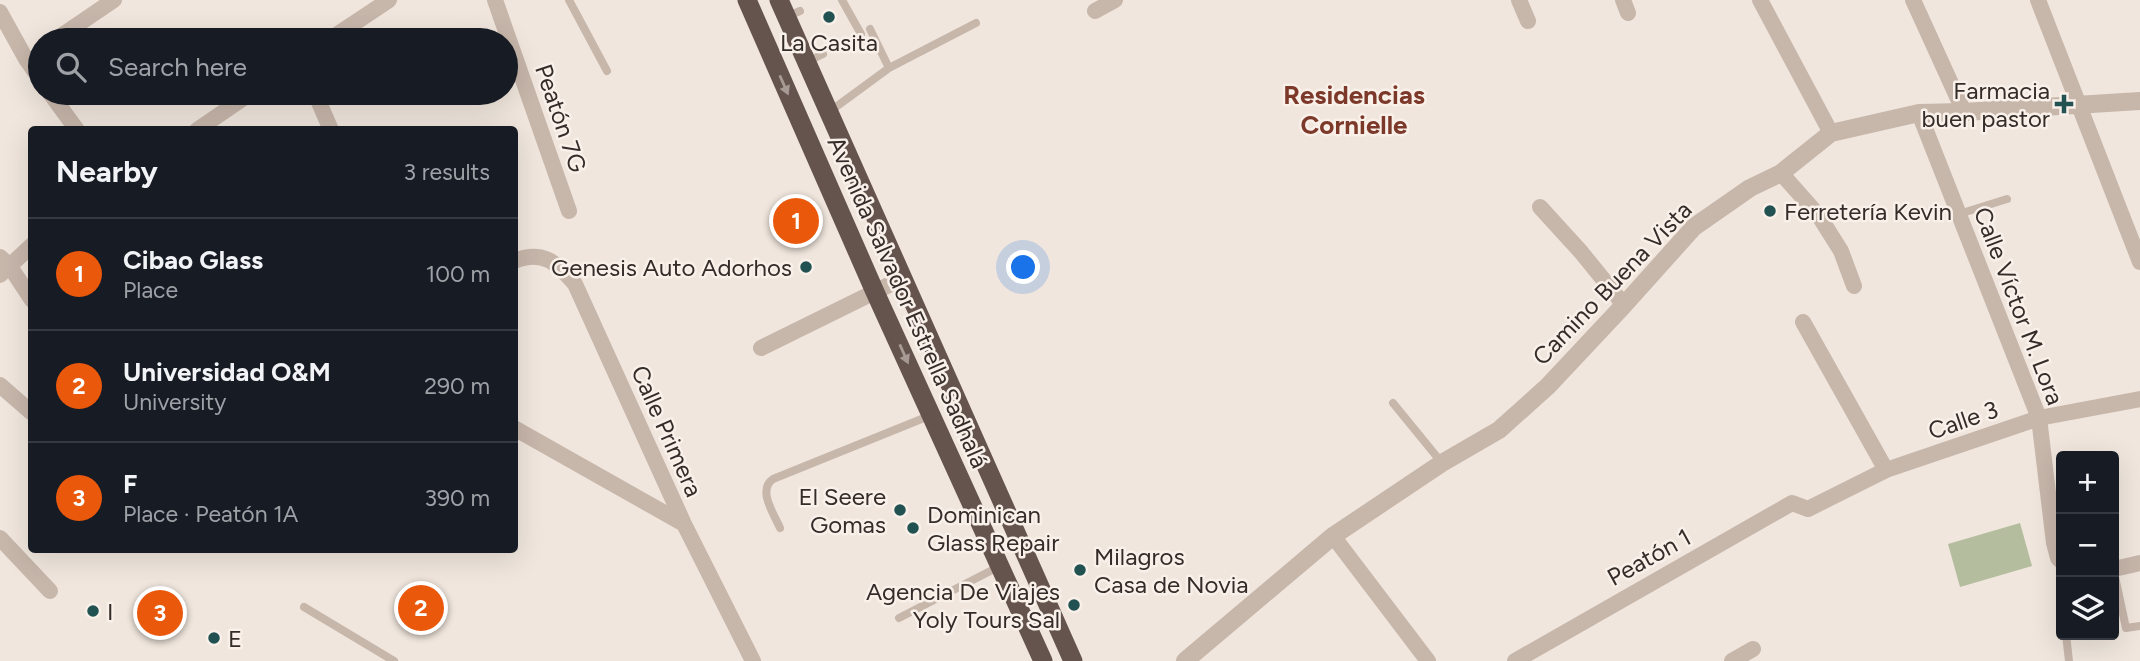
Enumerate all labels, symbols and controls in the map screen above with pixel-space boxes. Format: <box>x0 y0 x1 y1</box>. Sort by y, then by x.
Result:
marker: La Casita <box>821 9 837 25</box>
search box <box>28 28 518 105</box>
place label: La Casita <box>780 28 878 57</box>
icon: search <box>52 48 90 86</box>
text: Search here <box>108 51 247 83</box>
street label: Peatón 7G <box>529 60 593 176</box>
one-way arrow <box>778 75 790 95</box>
place label: Farmacia buen pastor <box>1921 76 2050 133</box>
district label: Residencias Cornielle <box>1283 79 1425 141</box>
marker: Farmacia buen pastor <box>2056 96 2072 112</box>
street label: Avenida Salvador Estrella Sadhalá <box>822 132 994 472</box>
text: Nearby <box>56 153 158 190</box>
text: 3 results <box>403 158 490 186</box>
pin: 1 <box>773 195 819 247</box>
street label: Camino Buena Vista <box>1526 195 1698 371</box>
place label: Ferretería Kevin <box>1784 197 1952 226</box>
marker: Ferretería Kevin <box>1762 203 1778 219</box>
street label: Calle Víctor M. Lora <box>1968 203 2070 409</box>
text: Cibao Glass <box>123 244 263 276</box>
your location <box>1006 250 1040 284</box>
place label: Genesis Auto Adorhos <box>551 253 792 282</box>
marker: Genesis Auto Adorhos <box>798 259 814 275</box>
text: 1 <box>74 260 84 288</box>
text: 100 m <box>426 260 490 288</box>
text: Place <box>123 276 178 304</box>
one-way arrow <box>898 344 909 364</box>
text: Universidad O&M <box>123 356 331 388</box>
street label: Calle Primera <box>625 361 709 501</box>
text: 2 <box>72 372 86 400</box>
text: 290 m <box>424 372 490 400</box>
text: University <box>123 388 226 416</box>
street label: Calle 3 <box>1924 395 2002 445</box>
map controls <box>2056 451 2119 640</box>
button: + <box>2056 451 2119 514</box>
text: F <box>123 468 137 500</box>
place label: El Seere Gomas <box>798 482 886 539</box>
text: 3 <box>73 484 85 512</box>
text: 390 m <box>424 484 490 512</box>
text: Place · Peatón 1A <box>123 500 298 528</box>
place label: Dominican Glass Repair <box>927 500 1059 557</box>
marker: El Seere Gomas <box>892 502 908 518</box>
button: − <box>2056 514 2119 577</box>
marker: Dominican Glass Repair <box>905 520 921 536</box>
street label: Peatón 1 <box>1602 522 1696 592</box>
place label: Milagros Casa de Novia <box>1094 542 1248 599</box>
marker: Milagros Casa de Novia <box>1072 562 1088 578</box>
place label: Agencia De Viajes Yoly Tours Sal <box>866 577 1060 634</box>
button: layers <box>2056 577 2119 640</box>
pin: 2 <box>398 582 444 634</box>
pin: 3 <box>137 587 183 639</box>
place label: I <box>107 597 114 626</box>
marker: Agencia De Viajes Yoly Tours Sal <box>1066 597 1082 613</box>
marker: I <box>85 603 101 619</box>
place label: E <box>228 624 242 653</box>
marker: E <box>206 630 222 646</box>

